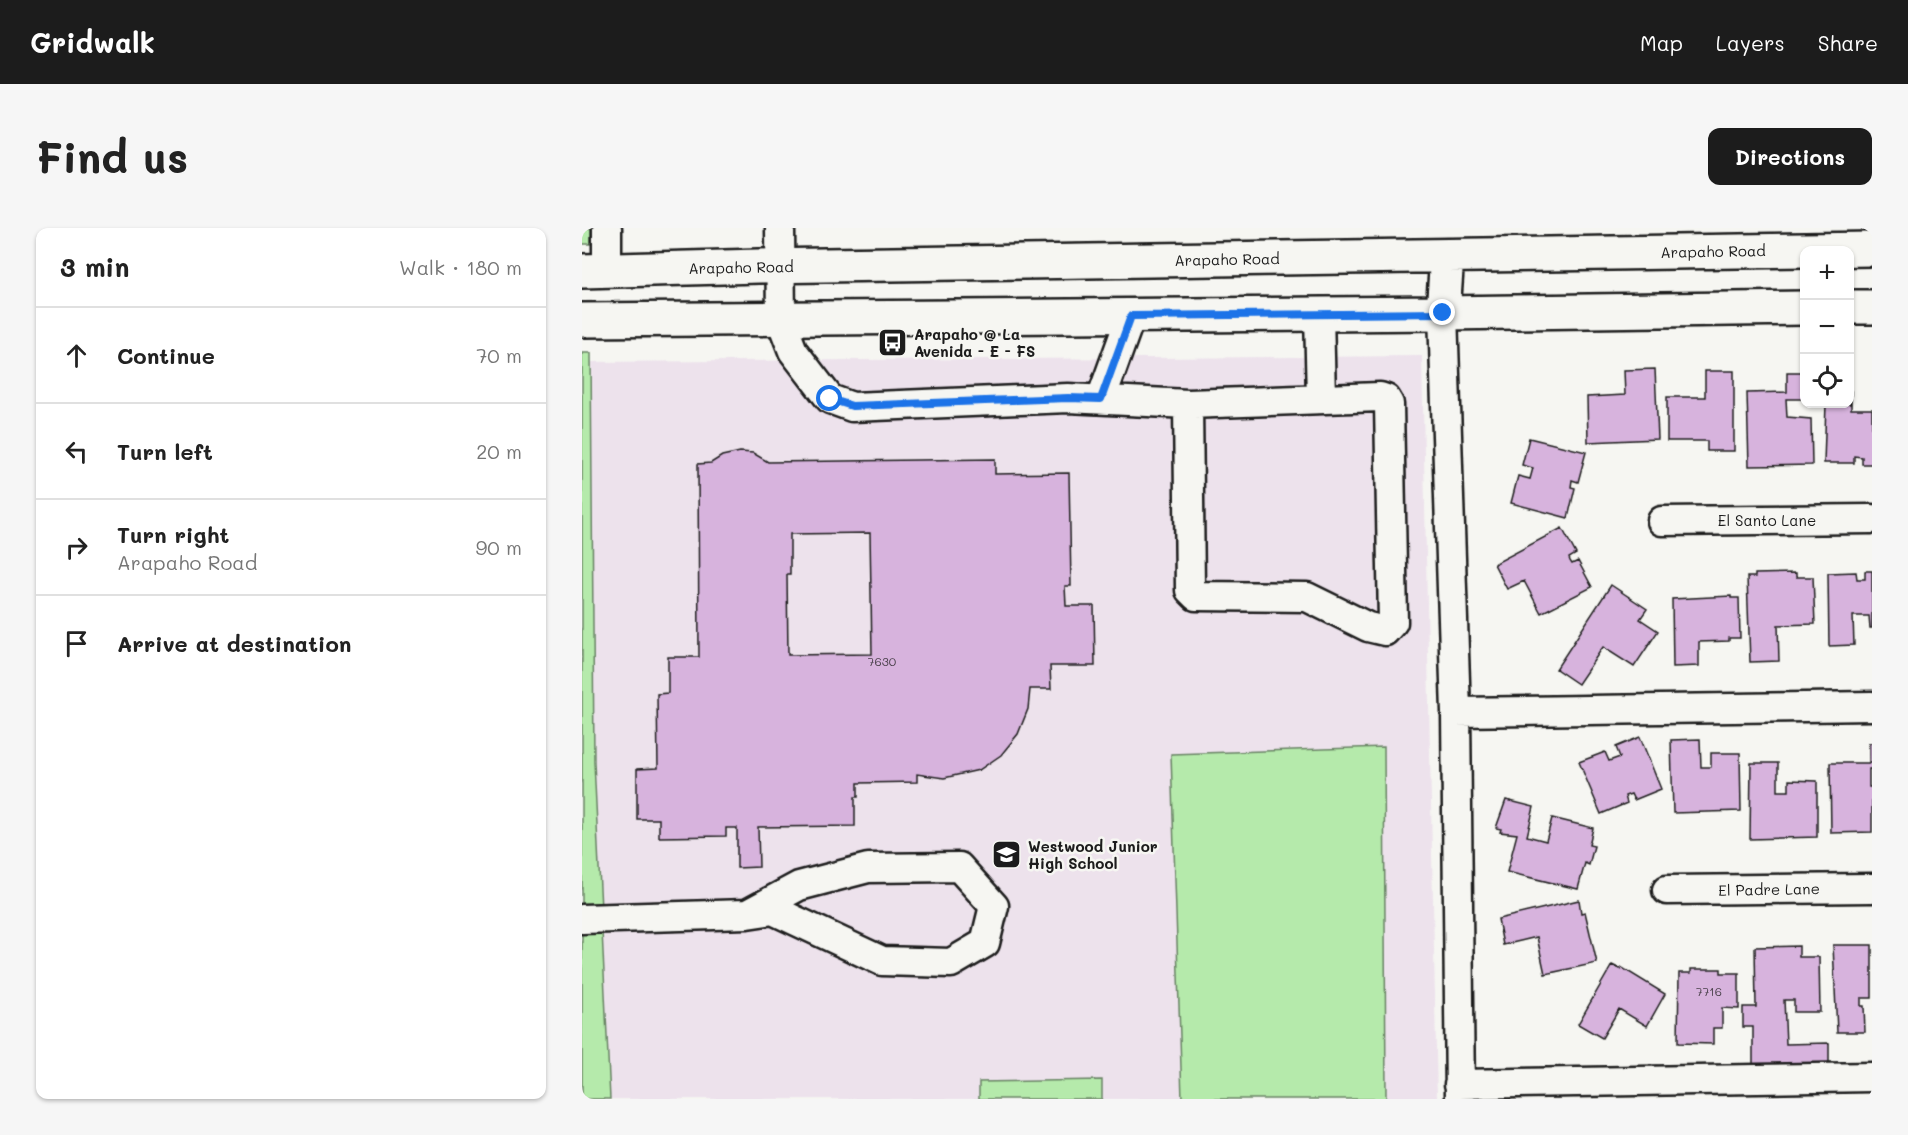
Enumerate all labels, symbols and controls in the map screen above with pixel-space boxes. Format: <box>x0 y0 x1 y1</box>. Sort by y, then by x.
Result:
text: Gridwalk <box>30 24 155 60</box>
text: Map <box>1640 29 1683 56</box>
text: Layers <box>1716 29 1785 56</box>
text: Share <box>1818 29 1878 56</box>
button: Directions <box>1708 128 1872 185</box>
text: Find us <box>36 129 188 184</box>
street label: Arapaho Road <box>1660 240 1766 262</box>
map controls <box>1800 246 1854 408</box>
button: + <box>1800 246 1854 300</box>
street label: Arapaho Road <box>1174 248 1280 270</box>
text: 3 min <box>60 250 129 284</box>
text: Walk · 180 m <box>399 254 522 280</box>
street label: Arapaho Road <box>688 256 794 278</box>
route end <box>1429 299 1455 325</box>
button: − <box>1800 300 1854 354</box>
place label: Arapaho @ La Avenida - E - FS <box>914 324 1035 361</box>
bus stop icon: Arapaho @ La Avenida - E - FS <box>877 327 909 359</box>
icon: ahead <box>60 339 93 372</box>
text: Continue <box>117 341 215 370</box>
text: 70 m <box>476 342 522 368</box>
button: locate <box>1800 354 1854 408</box>
route start <box>816 385 842 411</box>
icon: left <box>60 435 93 468</box>
text: Turn left <box>117 437 213 466</box>
text: 20 m <box>476 438 522 464</box>
street label: El Santo Lane <box>1718 510 1816 530</box>
text: Turn right <box>117 520 229 549</box>
icon: right <box>60 531 93 564</box>
text: 90 m <box>476 534 522 560</box>
text: Arapaho Road <box>117 549 258 575</box>
icon: arrive <box>60 627 93 660</box>
text: Arrive at destination <box>117 629 352 658</box>
house number: 7630 <box>868 653 897 669</box>
place label: Westwood Junior High School <box>1028 836 1158 873</box>
school or university icon: Westwood Junior High School <box>991 839 1023 871</box>
street label: El Padre Lane <box>1718 878 1820 900</box>
house number: 7716 <box>1696 983 1722 999</box>

